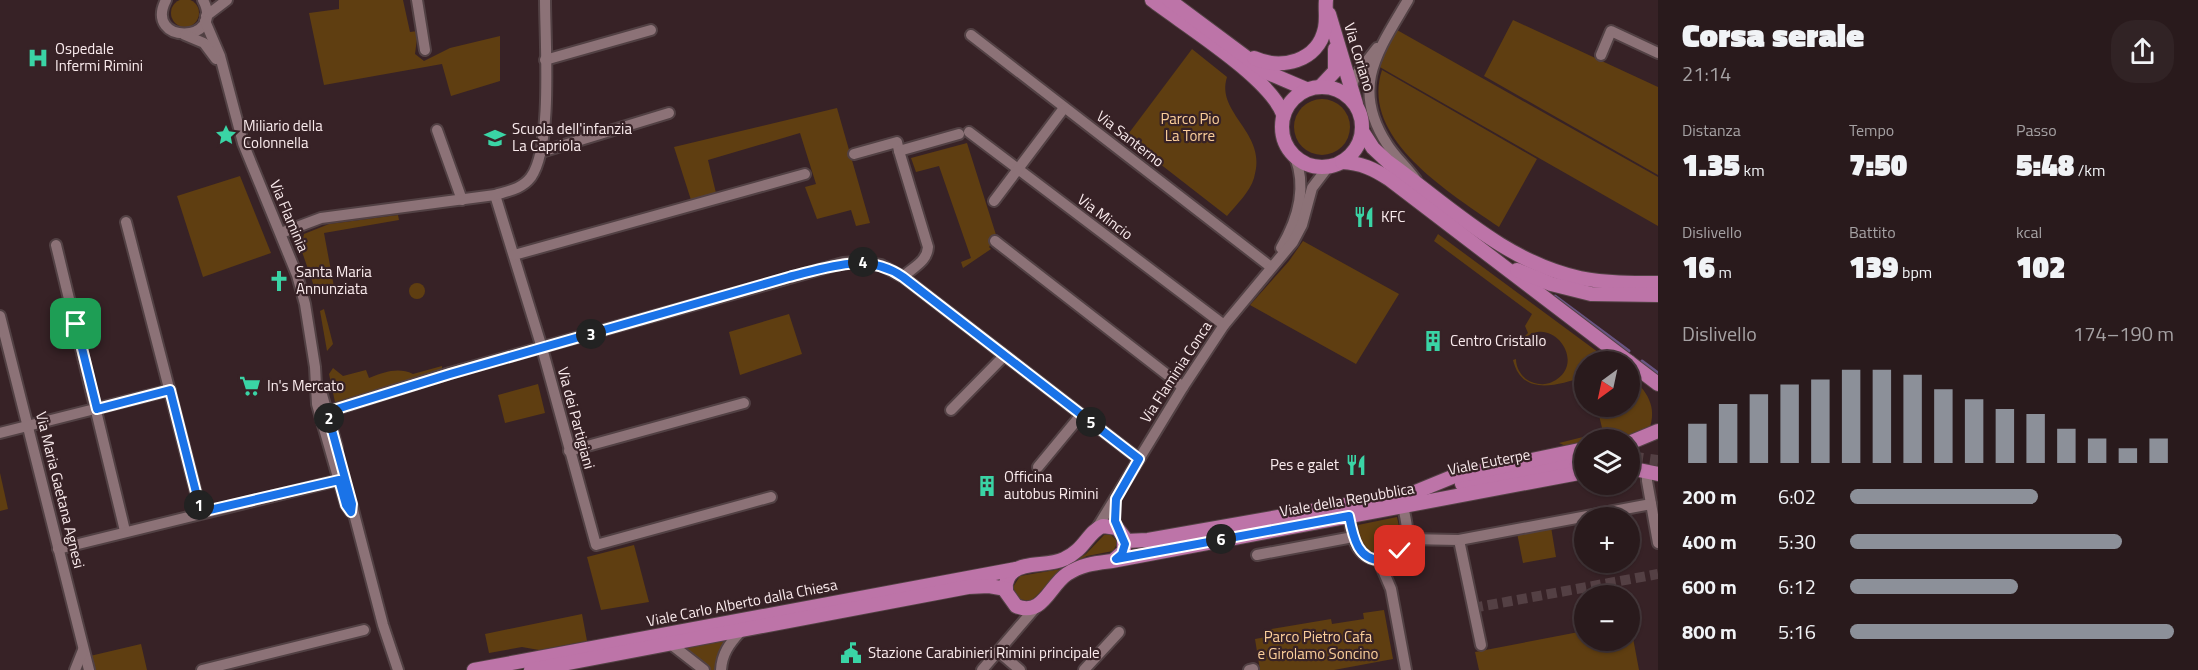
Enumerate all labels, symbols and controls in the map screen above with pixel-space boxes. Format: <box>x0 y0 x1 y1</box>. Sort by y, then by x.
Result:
text: Corsa serale <box>1682 10 1864 60</box>
street label: Via Coriano <box>1338 20 1381 94</box>
button: share <box>2111 20 2174 83</box>
place label: Ospedale Infermi Rimini <box>55 37 143 77</box>
hospital icon: Ospedale Infermi Rimini <box>26 46 50 70</box>
text: 21:14 <box>1682 58 1731 89</box>
street label: Via Santerno <box>1092 105 1169 172</box>
park label: Parco Pio La Torre <box>1160 107 1220 147</box>
place label: Miliario della Colonnella <box>243 114 323 154</box>
place label: Scuola dell'infanzia La Capriola <box>512 117 632 157</box>
text: Distanza <box>1682 118 1741 142</box>
text: Tempo <box>1849 118 1894 142</box>
text: Passo <box>2016 118 2057 142</box>
place icon: Miliario della Colonnella <box>214 123 238 147</box>
school or university icon: Scuola dell'infanzia La Capriola <box>483 126 507 150</box>
text: 1.35 <box>1682 142 1740 188</box>
text: 7:50 <box>1849 142 1907 188</box>
text: 5:48 <box>2016 142 2074 188</box>
text: km <box>1740 158 1765 182</box>
text: /km <box>2074 158 2105 182</box>
street label: Via Flaminia <box>264 176 315 256</box>
street label: Via Mincio <box>1073 188 1138 245</box>
restaurant icon: KFC <box>1352 205 1376 229</box>
place label: KFC <box>1381 205 1405 228</box>
text: Dislivello <box>1682 220 1742 244</box>
text: Battito <box>1849 220 1896 244</box>
text: kcal <box>2016 220 2042 244</box>
text: 16 <box>1682 244 1715 290</box>
text: 139 <box>1849 244 1899 290</box>
text: 102 <box>2016 244 2066 290</box>
pin: 4 <box>848 247 878 277</box>
text: 4 <box>859 250 867 274</box>
place label: Santa Maria Annunziata <box>296 260 372 300</box>
text: m <box>1715 260 1732 284</box>
text: bpm <box>1899 260 1932 284</box>
church icon: Santa Maria Annunziata <box>267 269 291 293</box>
pin <box>50 298 101 349</box>
icon: arrive <box>59 307 92 340</box>
street label: Via Flaminia Conca <box>1134 316 1218 427</box>
text: Dislivello <box>1682 318 1757 349</box>
text: 174–190 m <box>2073 318 2174 349</box>
pin: 3 <box>576 319 606 349</box>
text: 3 <box>587 322 595 346</box>
building icon: Centro Cristallo <box>1421 329 1445 353</box>
place label: Centro Cristallo <box>1450 329 1546 352</box>
north arrow <box>1574 351 1640 417</box>
map controls <box>1574 351 1640 651</box>
street label: Via dei Partigiani <box>552 364 601 471</box>
supermarket icon: In's Mercato <box>238 374 262 398</box>
place label: In's Mercato <box>267 374 344 397</box>
pin: 2 <box>314 403 344 433</box>
text: 2 <box>325 406 333 430</box>
pin: 5 <box>1076 407 1106 437</box>
street label: Via Maria Gaetana Agnesi <box>30 409 91 571</box>
text: 5 <box>1087 410 1095 434</box>
button: layers <box>1574 429 1640 495</box>
street label: Viale Euterpe <box>1446 442 1532 481</box>
place label: Pes e galet <box>1270 453 1340 476</box>
restaurant icon: Pes e galet <box>1344 453 1368 477</box>
place label: Officina autobus Rimini <box>1004 465 1099 505</box>
building icon: Officina autobus Rimini <box>975 474 999 498</box>
street label: Viale della Repubblica <box>1278 476 1416 523</box>
text: 200 m <box>1682 481 1737 512</box>
text: 6:02 <box>1778 481 1816 512</box>
pin: 1 <box>184 490 214 520</box>
text: 1 <box>195 493 203 517</box>
button: + <box>1574 507 1640 573</box>
pin: 6 <box>1206 524 1236 554</box>
pin <box>1374 525 1425 576</box>
text: 400 m <box>1682 526 1737 557</box>
text: 5:30 <box>1778 526 1816 557</box>
text: 6 <box>1217 527 1225 551</box>
icon: check <box>1383 534 1416 567</box>
text: 600 m <box>1682 571 1737 602</box>
text: 6:12 <box>1778 571 1816 602</box>
street label: Viale Carlo Alberto dalla Chiesa <box>645 573 840 632</box>
button: − <box>1574 585 1640 651</box>
text: 800 m <box>1682 616 1737 647</box>
text: 5:16 <box>1778 616 1816 647</box>
park label: Parco Pietro Cafa e Girolamo Soncino <box>1257 625 1379 665</box>
public building icon: Stazione Carabinieri Rimini principale <box>839 641 863 665</box>
place label: Stazione Carabinieri Rimini principale <box>868 641 1100 664</box>

